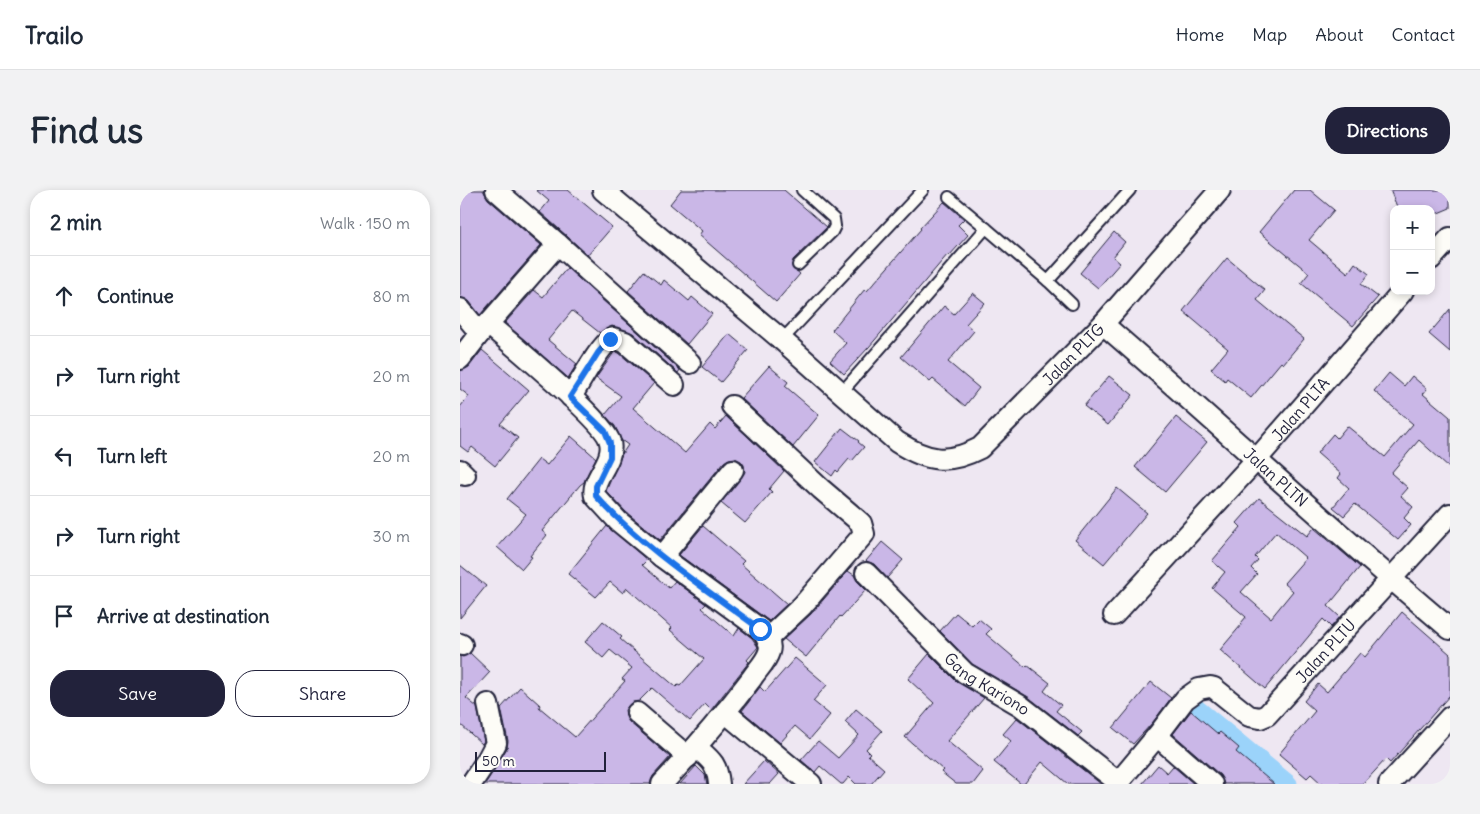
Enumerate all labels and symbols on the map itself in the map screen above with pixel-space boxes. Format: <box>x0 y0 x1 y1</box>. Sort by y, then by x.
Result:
street label: Jalan PLTG <box>1038 319 1108 389</box>
route end <box>599 328 622 351</box>
street label: Jalan PLTA <box>1267 373 1334 445</box>
street label: Jalan PLTN <box>1240 443 1312 511</box>
street label: Jalan PLTU <box>1292 615 1360 687</box>
route start <box>749 618 772 641</box>
street label: Gang Kariono <box>940 648 1034 719</box>
scale bar <box>475 749 606 772</box>

